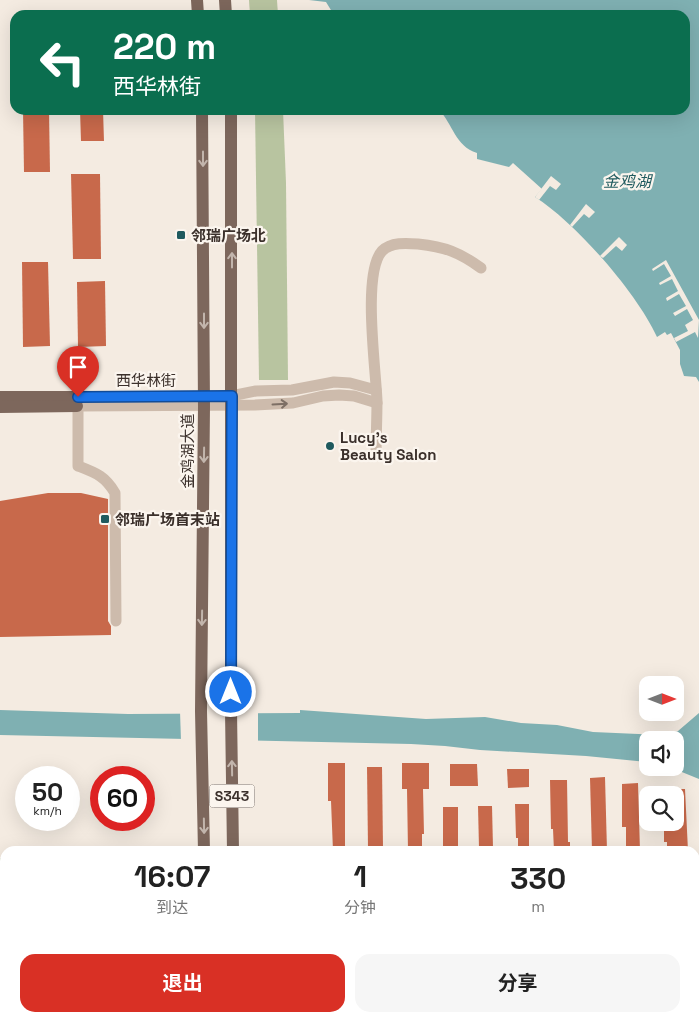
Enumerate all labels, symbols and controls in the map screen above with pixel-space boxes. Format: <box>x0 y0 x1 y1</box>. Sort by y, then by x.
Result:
text: 220 m <box>113 25 216 69</box>
icon: left <box>30 30 95 95</box>
text: 西华林街 <box>113 72 201 100</box>
one-way arrow <box>198 150 208 166</box>
water label: 金鸡湖 <box>603 171 654 192</box>
place label: 邻瑞广场北 <box>191 226 266 245</box>
marker: 邻瑞广场北 <box>175 229 187 241</box>
one-way arrow <box>227 252 237 268</box>
one-way arrow <box>199 313 208 329</box>
pin <box>57 346 99 397</box>
icon: arrive <box>64 353 92 381</box>
street label: 西华林街 <box>116 371 176 390</box>
one-way arrow <box>272 399 288 408</box>
street label: 金鸡湖大道 <box>178 413 197 489</box>
place label: Lucy's Beauty Salon <box>340 428 436 464</box>
marker: Lucy's Beauty Salon <box>324 440 336 452</box>
one-way arrow <box>199 447 208 463</box>
place label: 邻瑞广场首末站 <box>115 510 220 529</box>
marker: 邻瑞广场首末站 <box>99 513 111 525</box>
one-way arrow <box>197 609 207 625</box>
position arrow <box>204 665 256 717</box>
north arrow <box>639 676 684 721</box>
map controls <box>639 676 684 831</box>
button: sound <box>639 731 684 776</box>
one-way arrow <box>227 760 237 776</box>
speed limit sign: 60 <box>90 766 155 831</box>
text: 50 <box>32 776 63 808</box>
road number: S343 <box>210 784 254 808</box>
button: search <box>639 786 684 831</box>
text: km/h <box>33 803 62 819</box>
one-way arrow <box>199 818 208 834</box>
text: 16:07 <box>134 857 210 896</box>
text: 1 <box>354 857 367 896</box>
text: 330 <box>510 859 566 898</box>
text: m <box>531 896 545 917</box>
text: 到达 <box>156 897 188 918</box>
text: 分钟 <box>344 897 376 918</box>
button: 退出 <box>20 954 345 1012</box>
button: 分享 <box>355 954 680 1012</box>

